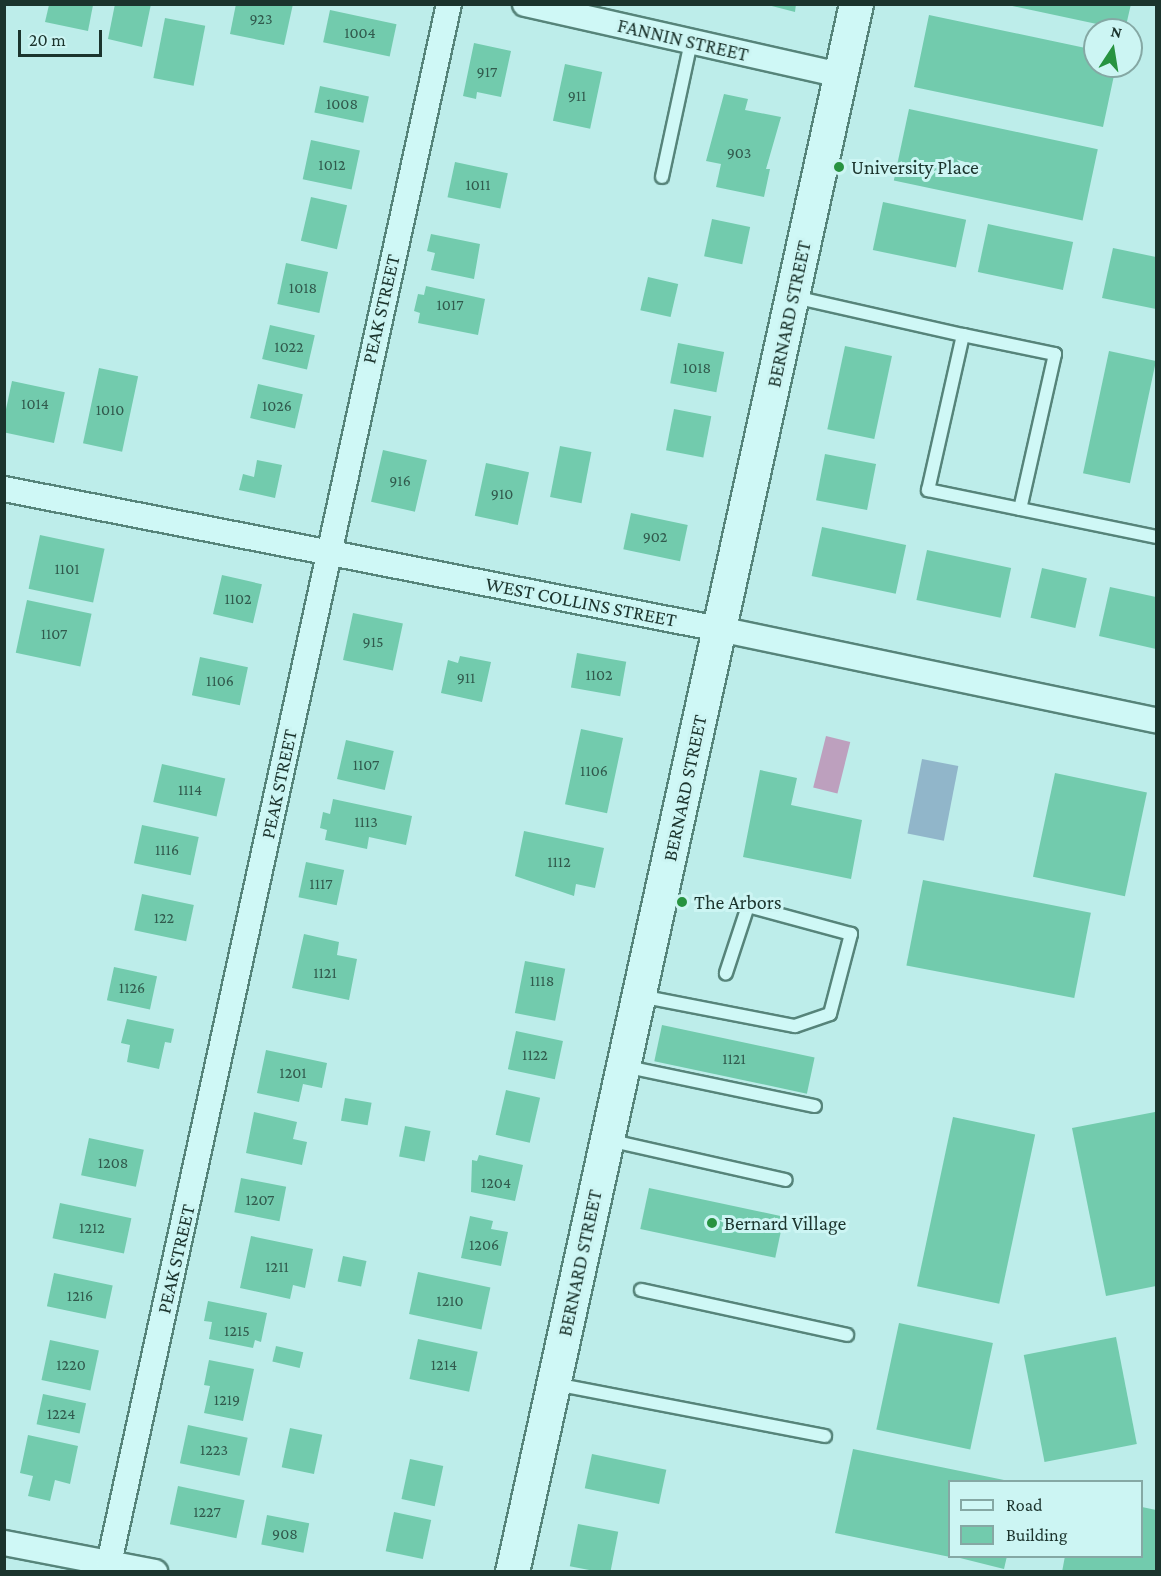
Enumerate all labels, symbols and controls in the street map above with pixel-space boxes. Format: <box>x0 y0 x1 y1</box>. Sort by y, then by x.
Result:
house number: 923 <box>249 9 273 29</box>
street label: FANNIN STREET <box>615 13 751 67</box>
scale bar <box>21 18 105 56</box>
north arrow <box>1083 18 1143 78</box>
text: N <box>1109 22 1124 41</box>
house number: 1004 <box>344 23 376 43</box>
text: 20 m <box>29 30 66 50</box>
house number: 917 <box>477 62 497 82</box>
house number: 911 <box>568 86 586 106</box>
house number: 1008 <box>326 94 358 114</box>
house number: 903 <box>727 143 751 163</box>
house number: 1012 <box>318 155 346 175</box>
place label: University Place <box>851 155 979 179</box>
marker: University Place <box>832 160 846 174</box>
house number: 1011 <box>466 175 490 195</box>
street label: BERNARD STREET <box>762 239 816 389</box>
street label: PEAK STREET <box>357 252 405 366</box>
house number: 1018 <box>289 278 317 298</box>
house number: 1017 <box>436 295 464 315</box>
house number: 1022 <box>274 337 304 357</box>
house number: 1018 <box>683 358 711 378</box>
house number: 1014 <box>21 394 49 414</box>
house number: 1026 <box>262 396 292 416</box>
house number: 1010 <box>96 400 124 420</box>
house number: 916 <box>389 471 411 491</box>
house number: 910 <box>491 484 513 504</box>
house number: 902 <box>643 527 667 547</box>
house number: 1101 <box>55 559 79 579</box>
street label: WEST COLLINS STREET <box>483 572 679 632</box>
house number: 1102 <box>224 589 252 609</box>
house number: 1107 <box>41 624 67 644</box>
house number: 915 <box>363 632 383 652</box>
house number: 1102 <box>585 665 613 685</box>
house number: 911 <box>457 668 475 688</box>
house number: 1106 <box>206 671 234 691</box>
street label: BERNARD STREET <box>658 713 712 863</box>
street label: PEAK STREET <box>256 727 302 841</box>
house number: 1107 <box>353 755 379 775</box>
house number: 1106 <box>580 761 608 781</box>
house number: 1114 <box>178 780 202 800</box>
house number: 1113 <box>354 812 378 832</box>
house number: 1116 <box>155 840 179 860</box>
house number: 1112 <box>547 852 571 872</box>
house number: 1117 <box>309 874 333 894</box>
place label: The Arbors <box>694 890 782 914</box>
marker: The Arbors <box>675 895 689 909</box>
house number: 122 <box>154 908 174 928</box>
house number: 1121 <box>313 963 337 983</box>
house number: 1118 <box>530 971 554 991</box>
house number: 1126 <box>119 978 145 998</box>
house number: 1122 <box>522 1045 548 1065</box>
house number: 1121 <box>722 1049 746 1069</box>
house number: 1201 <box>279 1063 307 1083</box>
house number: 1208 <box>98 1153 128 1173</box>
house number: 1204 <box>481 1173 511 1193</box>
street label: BERNARD STREET <box>553 1188 607 1338</box>
house number: 1207 <box>246 1190 274 1210</box>
street label: PEAK STREET <box>152 1202 200 1316</box>
place label: Bernard Village <box>724 1211 846 1235</box>
marker: Bernard Village <box>705 1216 719 1230</box>
house number: 1212 <box>79 1218 105 1238</box>
house number: 1206 <box>469 1235 499 1255</box>
house number: 1211 <box>265 1257 289 1277</box>
house number: 1216 <box>67 1286 93 1306</box>
house number: 1210 <box>436 1291 464 1311</box>
house number: 1215 <box>224 1321 250 1341</box>
house number: 1220 <box>56 1355 86 1375</box>
house number: 1214 <box>431 1355 457 1375</box>
house number: 1219 <box>214 1390 240 1410</box>
house number: 1224 <box>47 1404 75 1424</box>
house number: 1223 <box>200 1440 228 1460</box>
legend <box>948 1480 1143 1558</box>
text: Road <box>1006 1495 1043 1515</box>
house number: 1227 <box>193 1502 221 1522</box>
house number: 908 <box>272 1524 298 1544</box>
text: Building <box>1006 1525 1067 1545</box>

